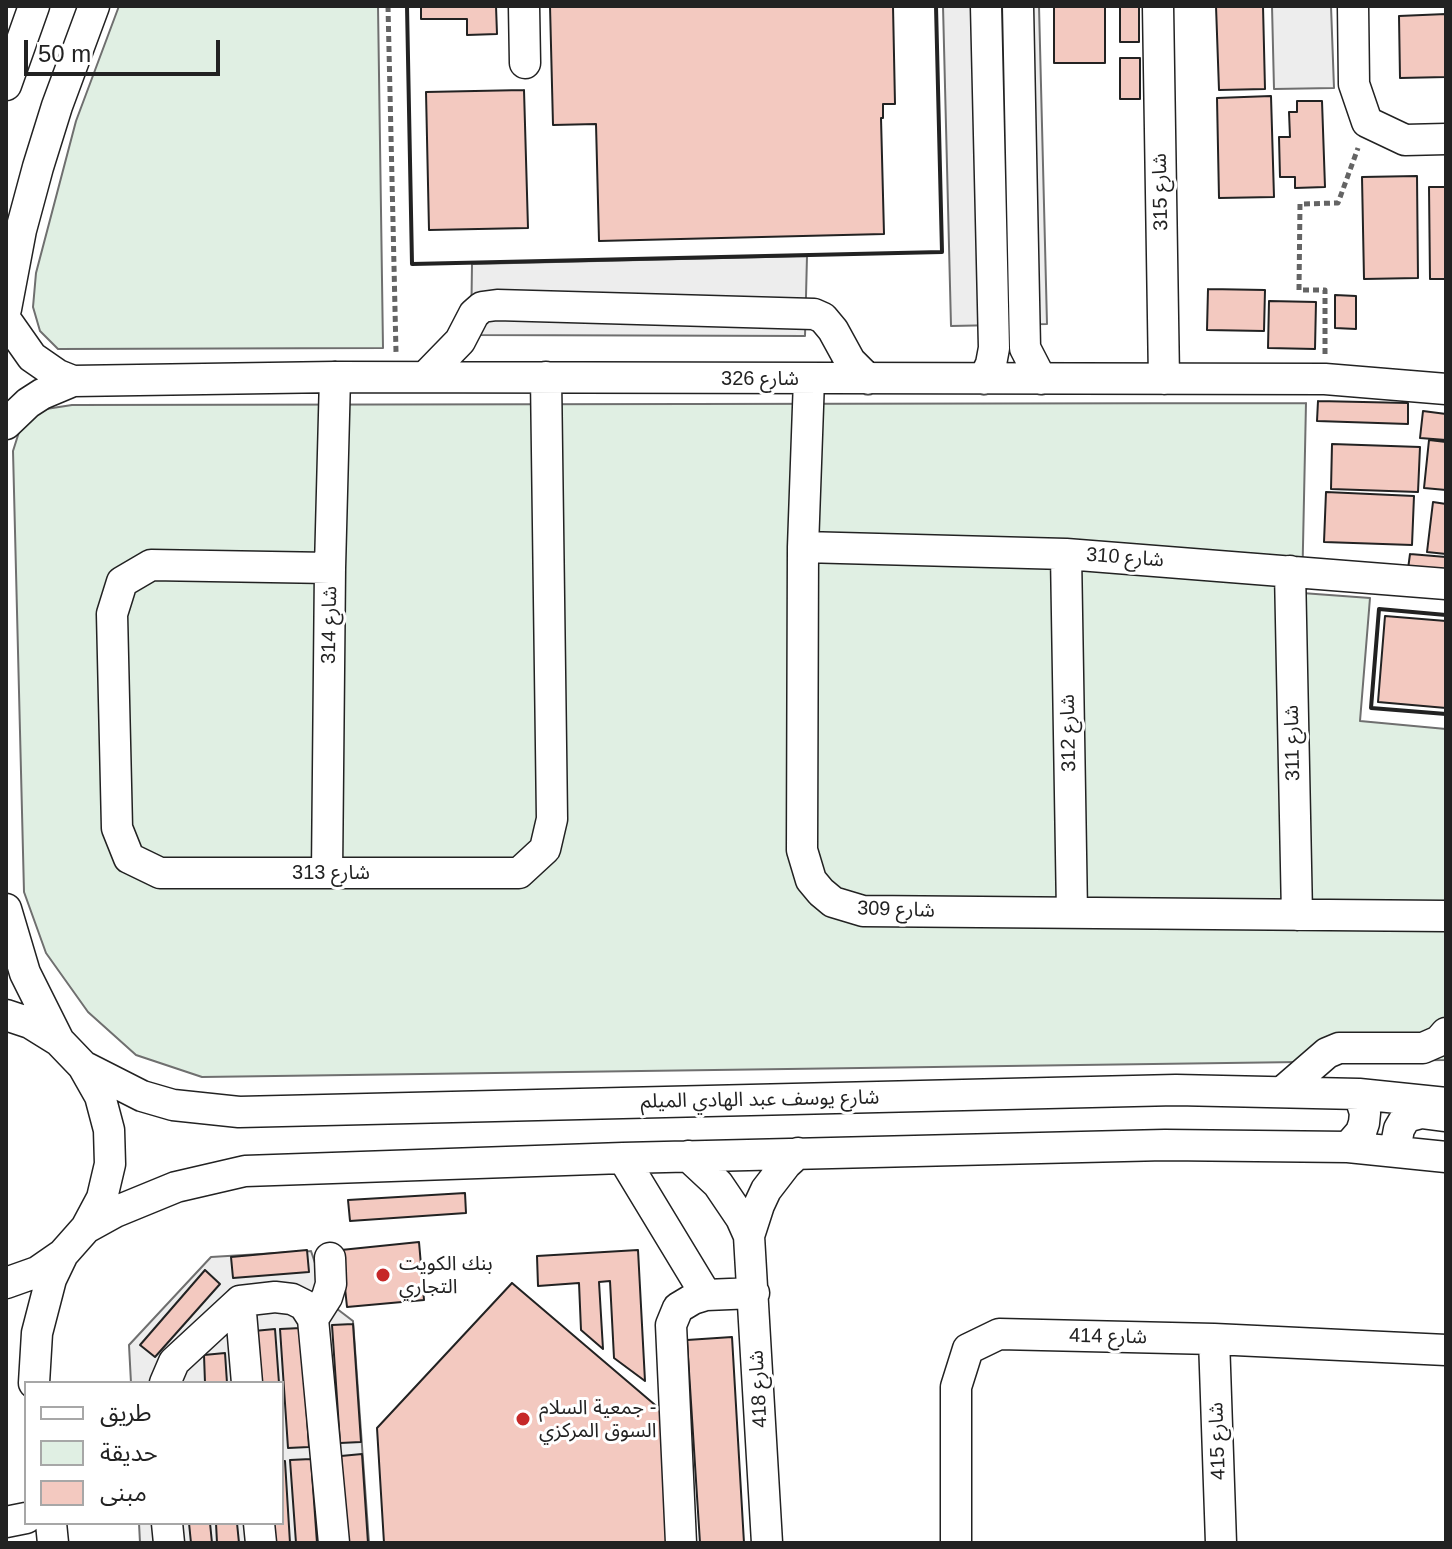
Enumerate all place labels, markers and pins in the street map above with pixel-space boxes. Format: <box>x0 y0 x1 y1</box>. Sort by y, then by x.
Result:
place label: بنك الكويت التجاري <box>399 1252 493 1299</box>
marker: بنك الكويت التجاري <box>374 1266 392 1284</box>
place label: جمعية السلام - السوق المركزي <box>539 1396 656 1443</box>
marker: جمعية السلام - السوق المركزي <box>514 1410 532 1428</box>

